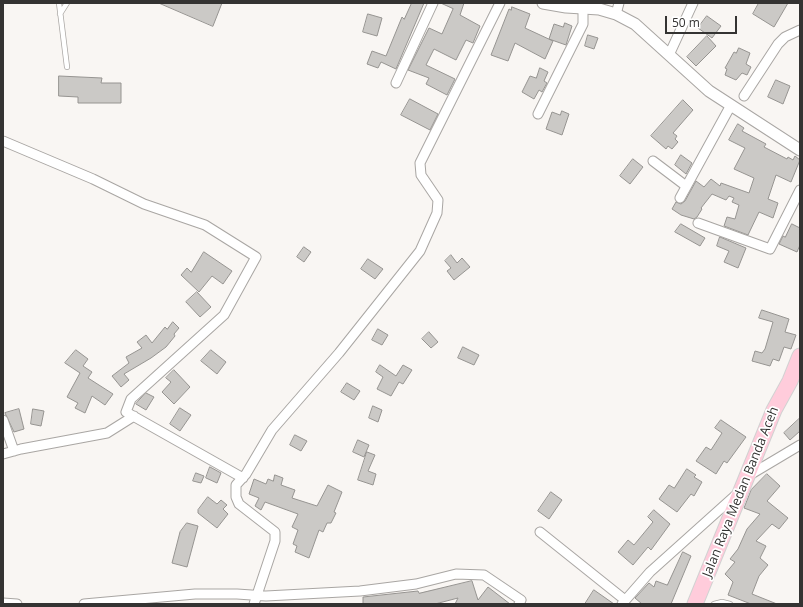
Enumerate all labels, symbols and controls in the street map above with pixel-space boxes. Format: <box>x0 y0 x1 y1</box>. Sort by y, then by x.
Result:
scale bar <box>667 8 739 34</box>
text: 50 m <box>672 14 700 31</box>
street label: Jalan Raya Medan Banda Aceh <box>700 405 782 579</box>

